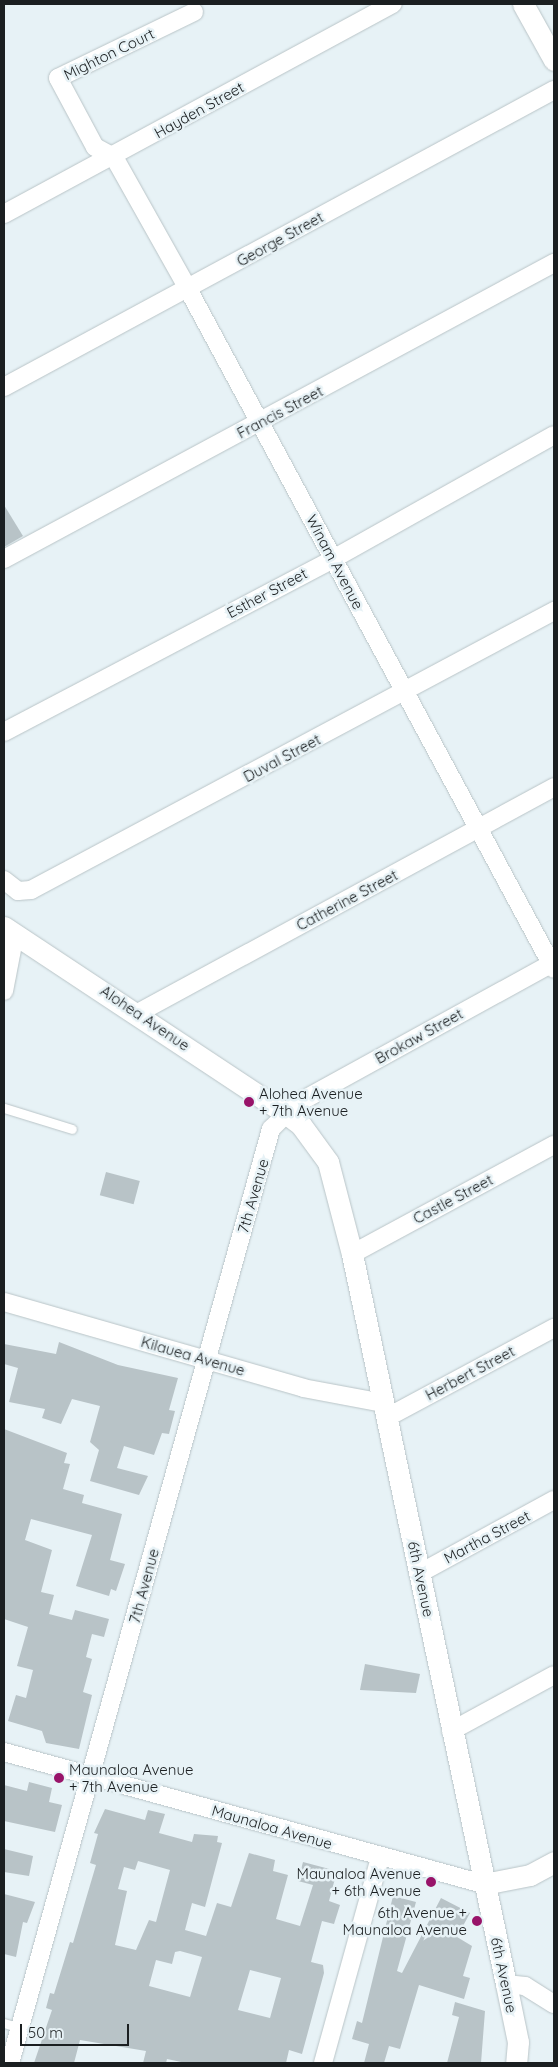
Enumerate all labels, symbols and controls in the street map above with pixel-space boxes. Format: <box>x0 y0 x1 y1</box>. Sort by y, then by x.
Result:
street label: Mighton Court <box>61 24 157 84</box>
street label: Hayden Street <box>151 78 247 142</box>
street label: George Street <box>234 208 326 270</box>
street label: Francis Street <box>234 382 326 442</box>
street label: Winam Avenue <box>303 512 367 612</box>
street label: Esther Street <box>224 564 310 622</box>
street label: Duval Street <box>240 730 324 786</box>
street label: Catherine Street <box>293 866 401 934</box>
street label: Alohea Avenue <box>97 982 193 1054</box>
street label: Brokaw Street <box>372 1004 466 1068</box>
place label: Alohea Avenue + 7th Avenue <box>259 1084 363 1119</box>
marker: Alohea Avenue + 7th Avenue <box>243 1096 255 1108</box>
street label: 7th Avenue <box>234 1157 272 1235</box>
street label: Castle Street <box>410 1170 496 1228</box>
street label: Kilauea Avenue <box>139 1333 247 1379</box>
street label: Herbert Street <box>422 1342 518 1404</box>
street label: Martha Street <box>441 1507 533 1567</box>
street label: 6th Avenue <box>404 1539 438 1619</box>
street label: 7th Avenue <box>125 1547 163 1625</box>
place label: Maunaloa Avenue + 7th Avenue <box>69 1760 193 1795</box>
marker: Maunaloa Avenue + 7th Avenue <box>53 1772 65 1784</box>
street label: Maunaloa Avenue <box>210 1801 334 1853</box>
place label: Maunaloa Avenue + 6th Avenue <box>297 1864 421 1899</box>
marker: Maunaloa Avenue + 6th Avenue <box>425 1876 437 1888</box>
place label: 6th Avenue + Maunaloa Avenue <box>343 1903 467 1938</box>
marker: 6th Avenue + Maunaloa Avenue <box>471 1915 483 1927</box>
street label: 6th Avenue <box>487 1935 521 2015</box>
scale bar <box>22 2014 131 2046</box>
text: 50 m <box>28 2023 63 2042</box>

